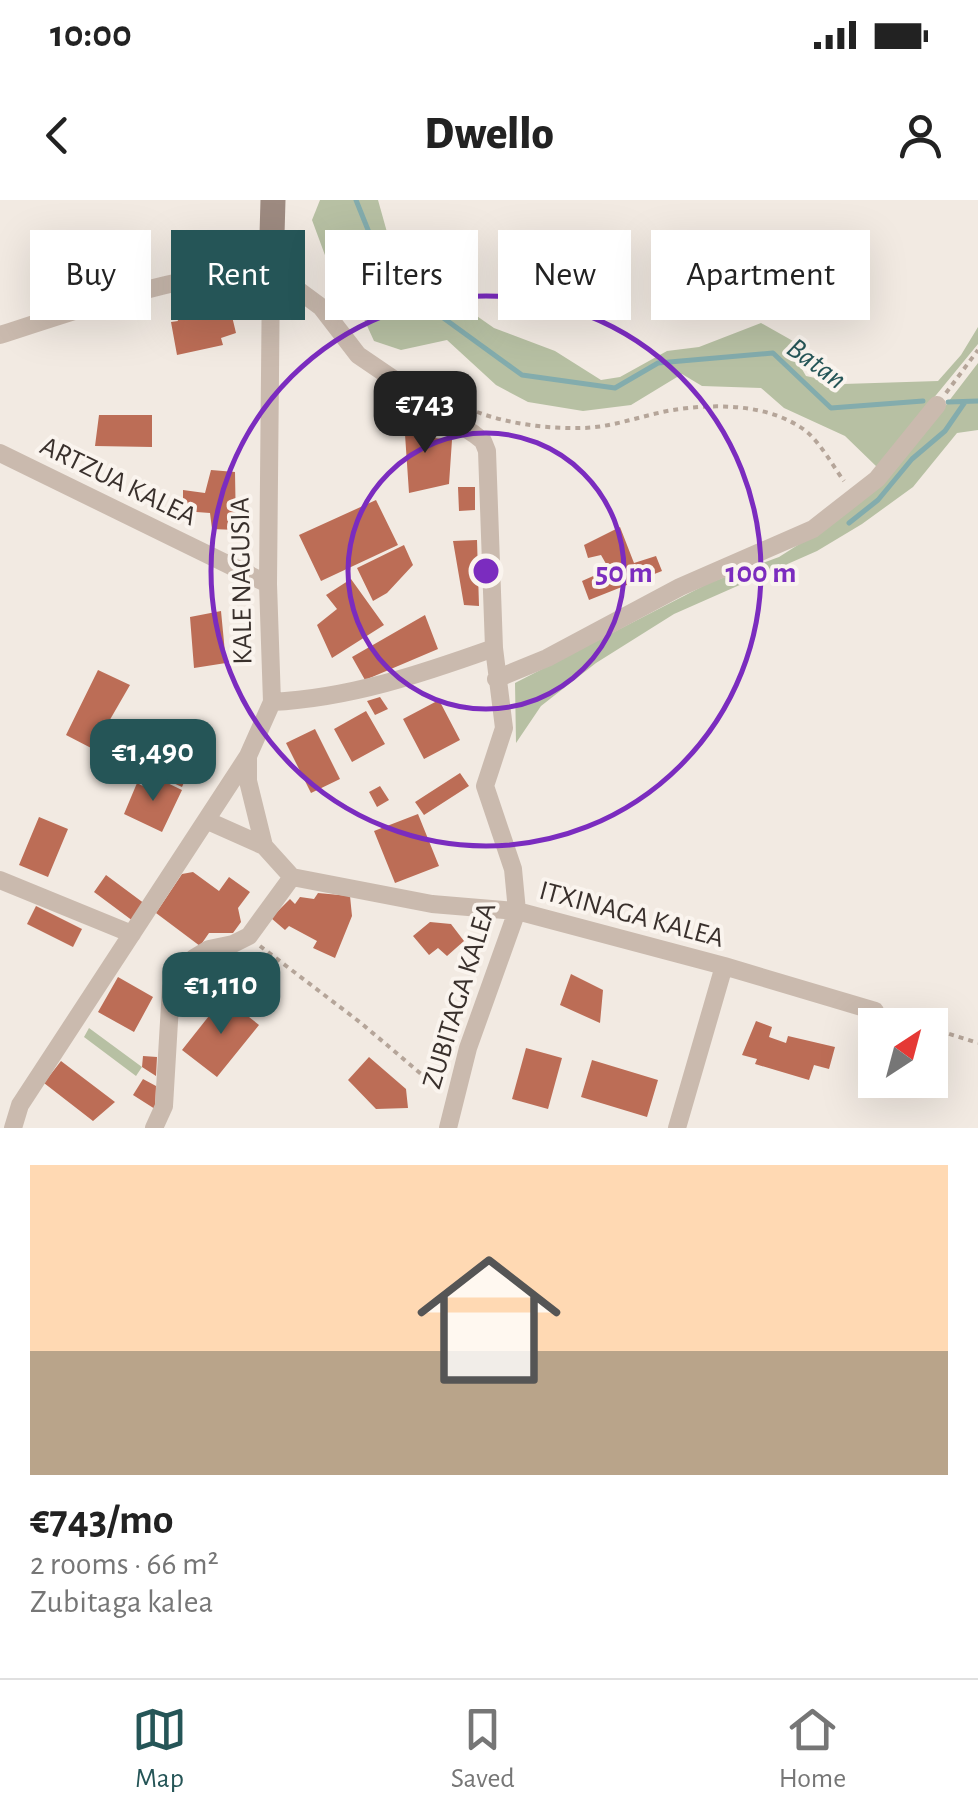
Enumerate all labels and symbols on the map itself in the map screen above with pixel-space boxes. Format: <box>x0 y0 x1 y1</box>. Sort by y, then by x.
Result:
water label: Batan <box>781 333 852 395</box>
pin: €743 <box>366 371 484 456</box>
street label: ARTZUA KALEA <box>36 432 201 532</box>
street label: KALE NAGUSIA <box>227 497 257 665</box>
centre of rings <box>468 553 504 589</box>
text: 50 m <box>595 558 653 588</box>
text: 100 m <box>726 558 796 588</box>
pin: €1,490 <box>72 719 234 804</box>
street label: ITXINAGA KALEA <box>536 877 727 953</box>
street label: ZUBITAGA KALEA <box>418 899 501 1092</box>
pin: €1,110 <box>140 952 302 1037</box>
north arrow <box>858 1008 948 1098</box>

